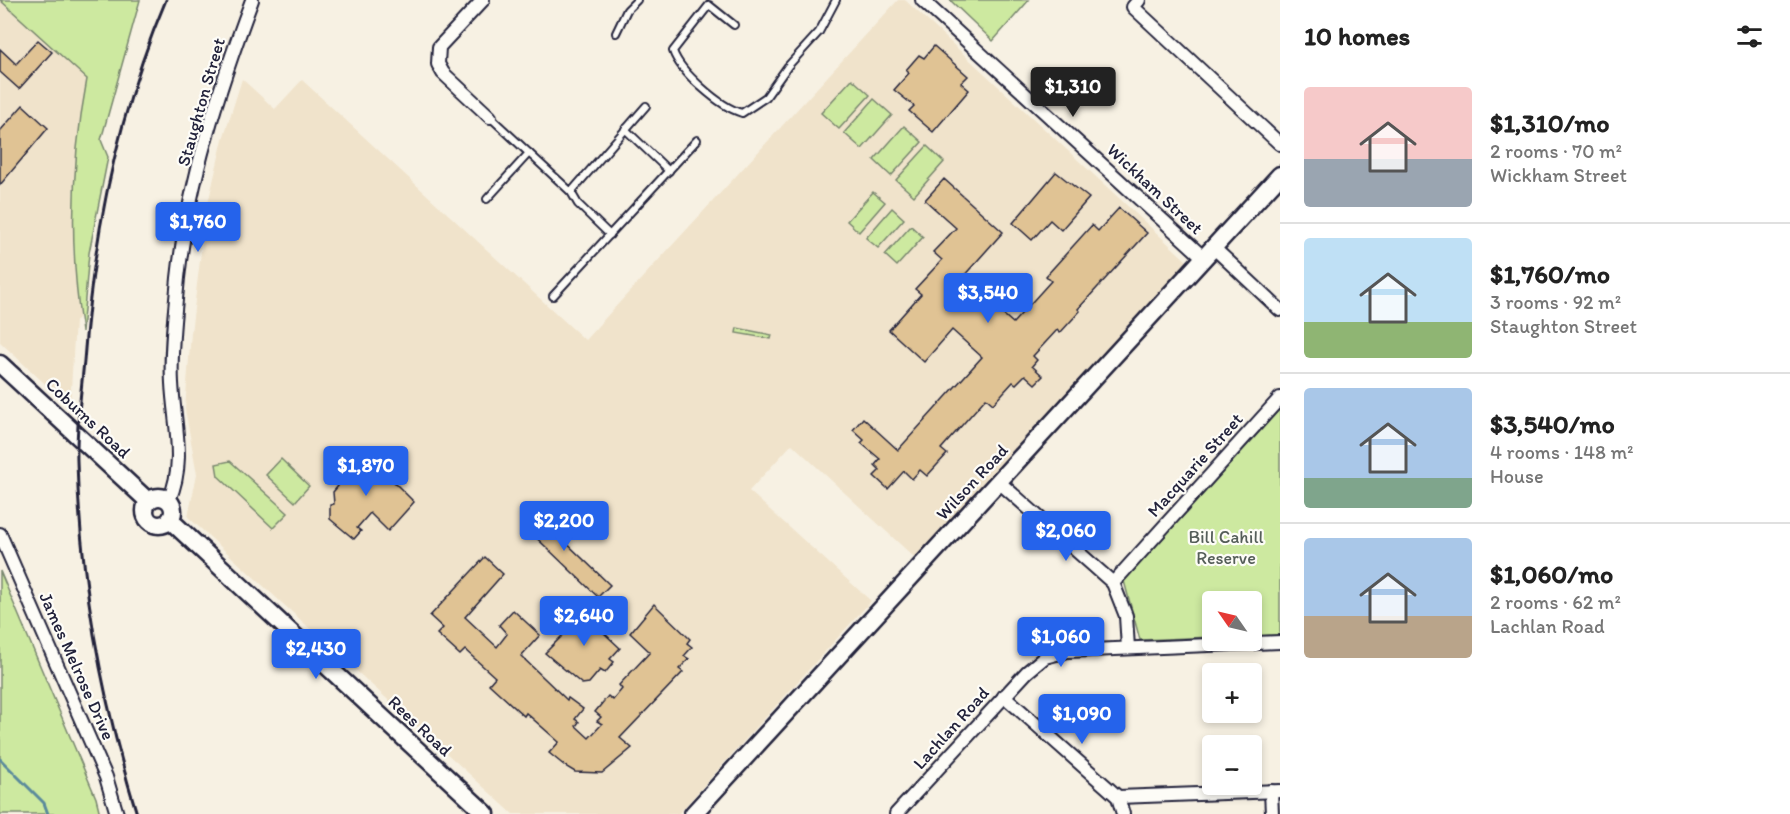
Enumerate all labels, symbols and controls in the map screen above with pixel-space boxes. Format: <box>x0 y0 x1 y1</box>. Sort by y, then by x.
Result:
text: 10 homes <box>1304 20 1410 52</box>
icon: filters <box>1733 20 1766 53</box>
street label: Staughton Street <box>172 35 230 169</box>
pin: $1,310 <box>1024 67 1122 118</box>
text: $1,310 <box>1045 74 1101 98</box>
text: $1,310/mo <box>1490 107 1610 139</box>
icon: home <box>1352 111 1424 183</box>
street label: Wickham Street <box>1102 139 1208 239</box>
text: 2 rooms · 70 m² <box>1490 139 1622 163</box>
text: Wickham Street <box>1490 163 1627 187</box>
pin: $1,760 <box>149 202 247 253</box>
text: $1,760 <box>170 209 226 233</box>
text: $1,760/mo <box>1490 258 1610 290</box>
icon: home <box>1352 262 1424 334</box>
pin: $3,540 <box>939 273 1037 324</box>
text: $3,540 <box>958 280 1018 304</box>
text: 3 rooms · 92 m² <box>1490 290 1621 314</box>
text: Staughton Street <box>1490 314 1637 338</box>
street label: Coburns Road <box>41 373 135 463</box>
street label: Macquarie Street <box>1143 408 1248 522</box>
text: $3,540/mo <box>1490 408 1615 440</box>
icon: home <box>1352 412 1424 484</box>
street label: Wilson Road <box>931 439 1013 525</box>
text: 4 rooms · 148 m² <box>1490 440 1634 464</box>
pin: $1,870 <box>317 446 415 497</box>
text: $1,870 <box>337 453 395 477</box>
text: House <box>1490 464 1544 488</box>
pin: $2,200 <box>515 501 613 552</box>
text: $2,200 <box>534 508 594 532</box>
pin: $2,060 <box>1017 511 1115 562</box>
text: $2,060 <box>1036 518 1096 542</box>
park label: Bill Cahill Reserve <box>1188 526 1264 569</box>
text: $1,060/mo <box>1490 558 1613 590</box>
icon: home <box>1352 562 1424 634</box>
street label: James Melrose Drive <box>35 589 119 743</box>
text: 2 rooms · 62 m² <box>1490 590 1621 614</box>
north arrow <box>1202 591 1262 651</box>
map controls <box>1202 591 1262 795</box>
pin: $2,640 <box>535 596 633 647</box>
text: $2,640 <box>554 603 614 627</box>
text: Lachlan Road <box>1490 614 1605 638</box>
pin: $1,060 <box>1012 617 1110 668</box>
text: $1,060 <box>1031 624 1091 648</box>
pin: $2,430 <box>267 629 365 680</box>
text: $2,430 <box>286 636 346 660</box>
button: + <box>1202 663 1262 723</box>
street label: Lachlan Road <box>908 682 994 774</box>
street label: Rees Road <box>384 691 457 761</box>
pin: $1,090 <box>1033 694 1131 745</box>
text: $1,090 <box>1052 701 1112 725</box>
button: − <box>1202 735 1262 795</box>

